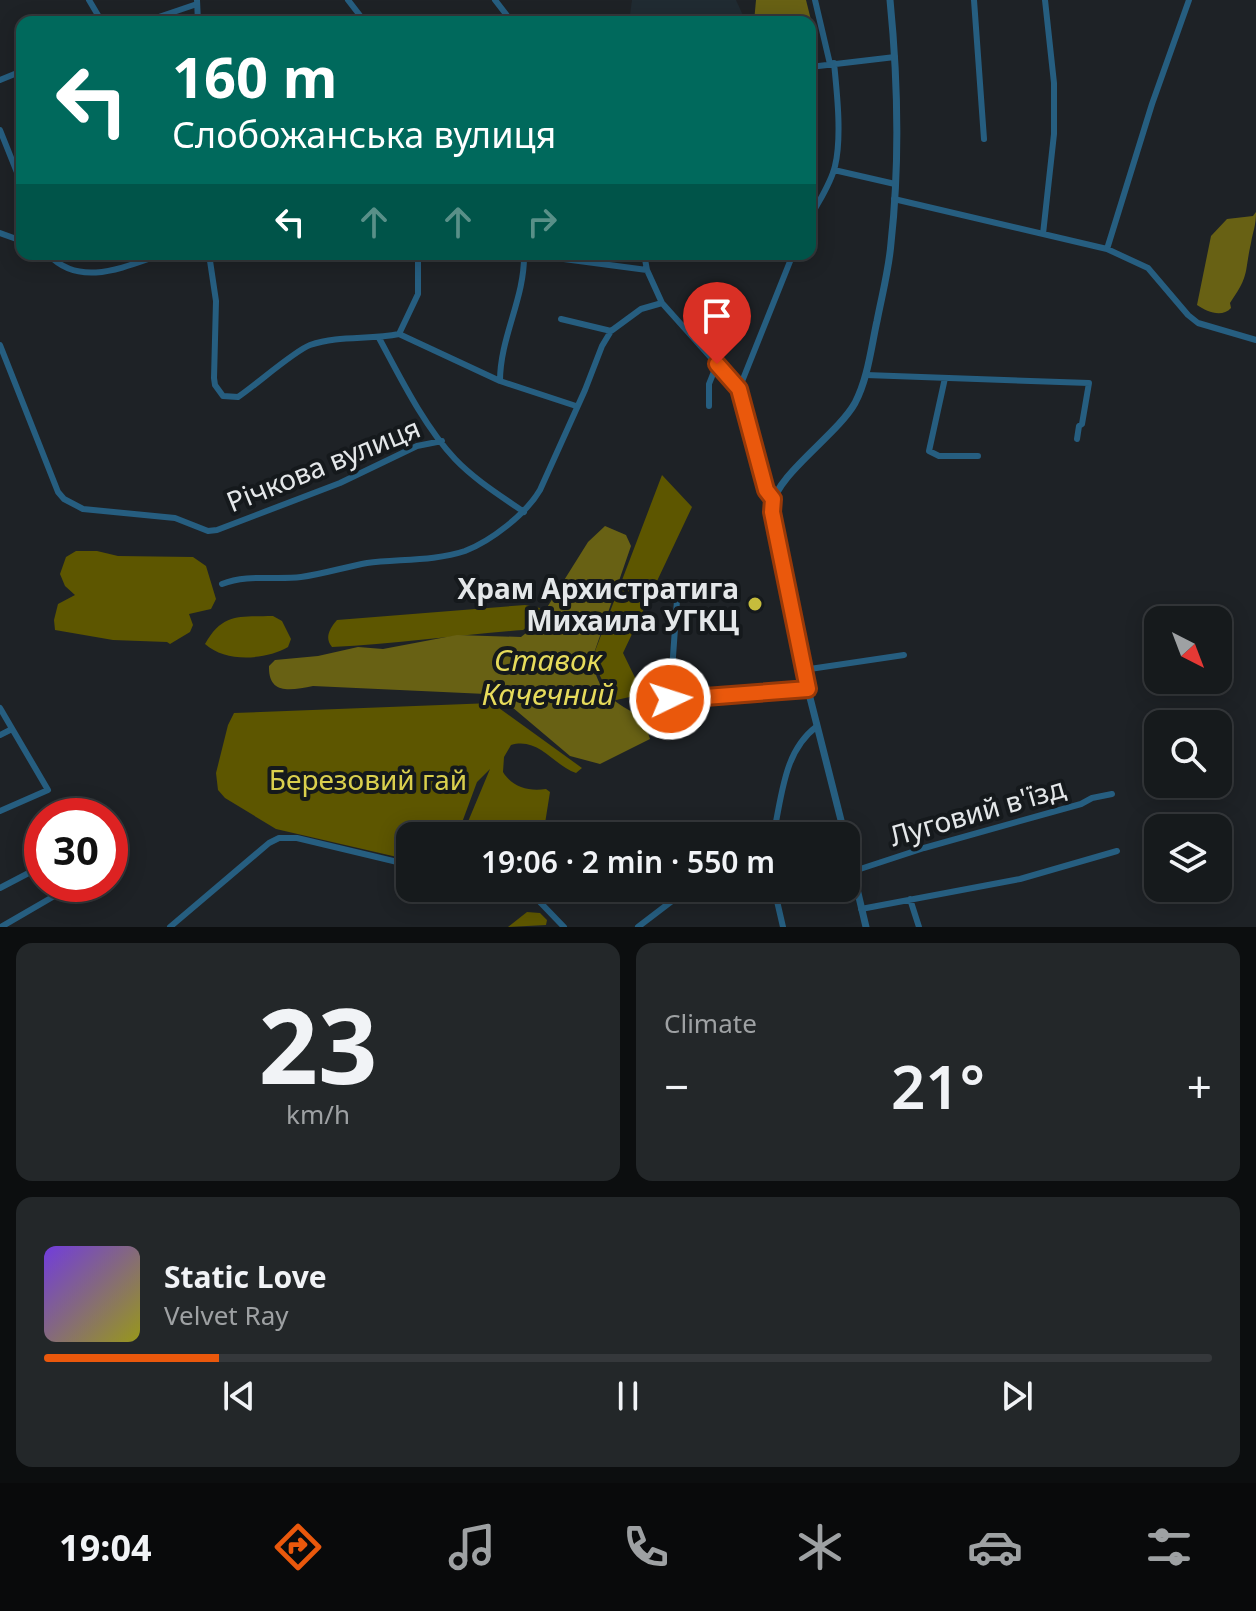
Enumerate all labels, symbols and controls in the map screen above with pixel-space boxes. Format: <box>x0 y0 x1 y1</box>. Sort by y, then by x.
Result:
text: 160 m <box>172 38 337 114</box>
icon: left <box>40 48 144 152</box>
text: Слобожанська вулиця <box>172 110 556 159</box>
icon: left <box>268 200 312 244</box>
icon: ahead <box>352 200 396 244</box>
icon: ahead <box>436 200 480 244</box>
icon: right <box>520 200 564 244</box>
pin <box>683 282 751 364</box>
icon: arrive <box>695 294 739 338</box>
street label: Річкова вулиця <box>221 408 425 520</box>
place label: Храм Архистратига Михаила УГКЦ <box>458 569 739 639</box>
marker: Храм Архистратига Михаила УГКЦ <box>746 595 764 613</box>
north arrow <box>1144 606 1232 694</box>
map controls <box>1144 606 1232 902</box>
water label: Ставок Качечний <box>482 639 614 714</box>
position arrow <box>628 657 712 741</box>
button: search <box>1144 710 1232 798</box>
park label: Березовий гай <box>269 760 467 798</box>
street label: Луговий в'їзд <box>885 768 1069 854</box>
speed limit sign: 30 <box>24 798 128 902</box>
button: layers <box>1144 814 1232 902</box>
text: 19:06 · 2 min · 550 m <box>481 841 775 882</box>
text: 23 <box>259 973 377 1114</box>
text: Climate <box>664 1005 757 1041</box>
text: 21° <box>891 1045 985 1127</box>
text: − <box>664 1056 689 1116</box>
text: + <box>1187 1056 1212 1116</box>
text: km/h <box>286 1096 350 1132</box>
text: Static Love <box>164 1256 327 1297</box>
text: Velvet Ray <box>164 1297 289 1333</box>
icon: previous <box>217 1374 261 1418</box>
icon: pause <box>606 1374 650 1418</box>
icon: next <box>995 1374 1039 1418</box>
icon: directions <box>270 1519 326 1575</box>
icon: music <box>444 1519 500 1575</box>
icon: phone <box>618 1519 674 1575</box>
icon: climate <box>792 1519 848 1575</box>
icon: car <box>967 1519 1023 1575</box>
icon: filters <box>1141 1519 1197 1575</box>
text: 19:04 <box>59 1523 152 1572</box>

